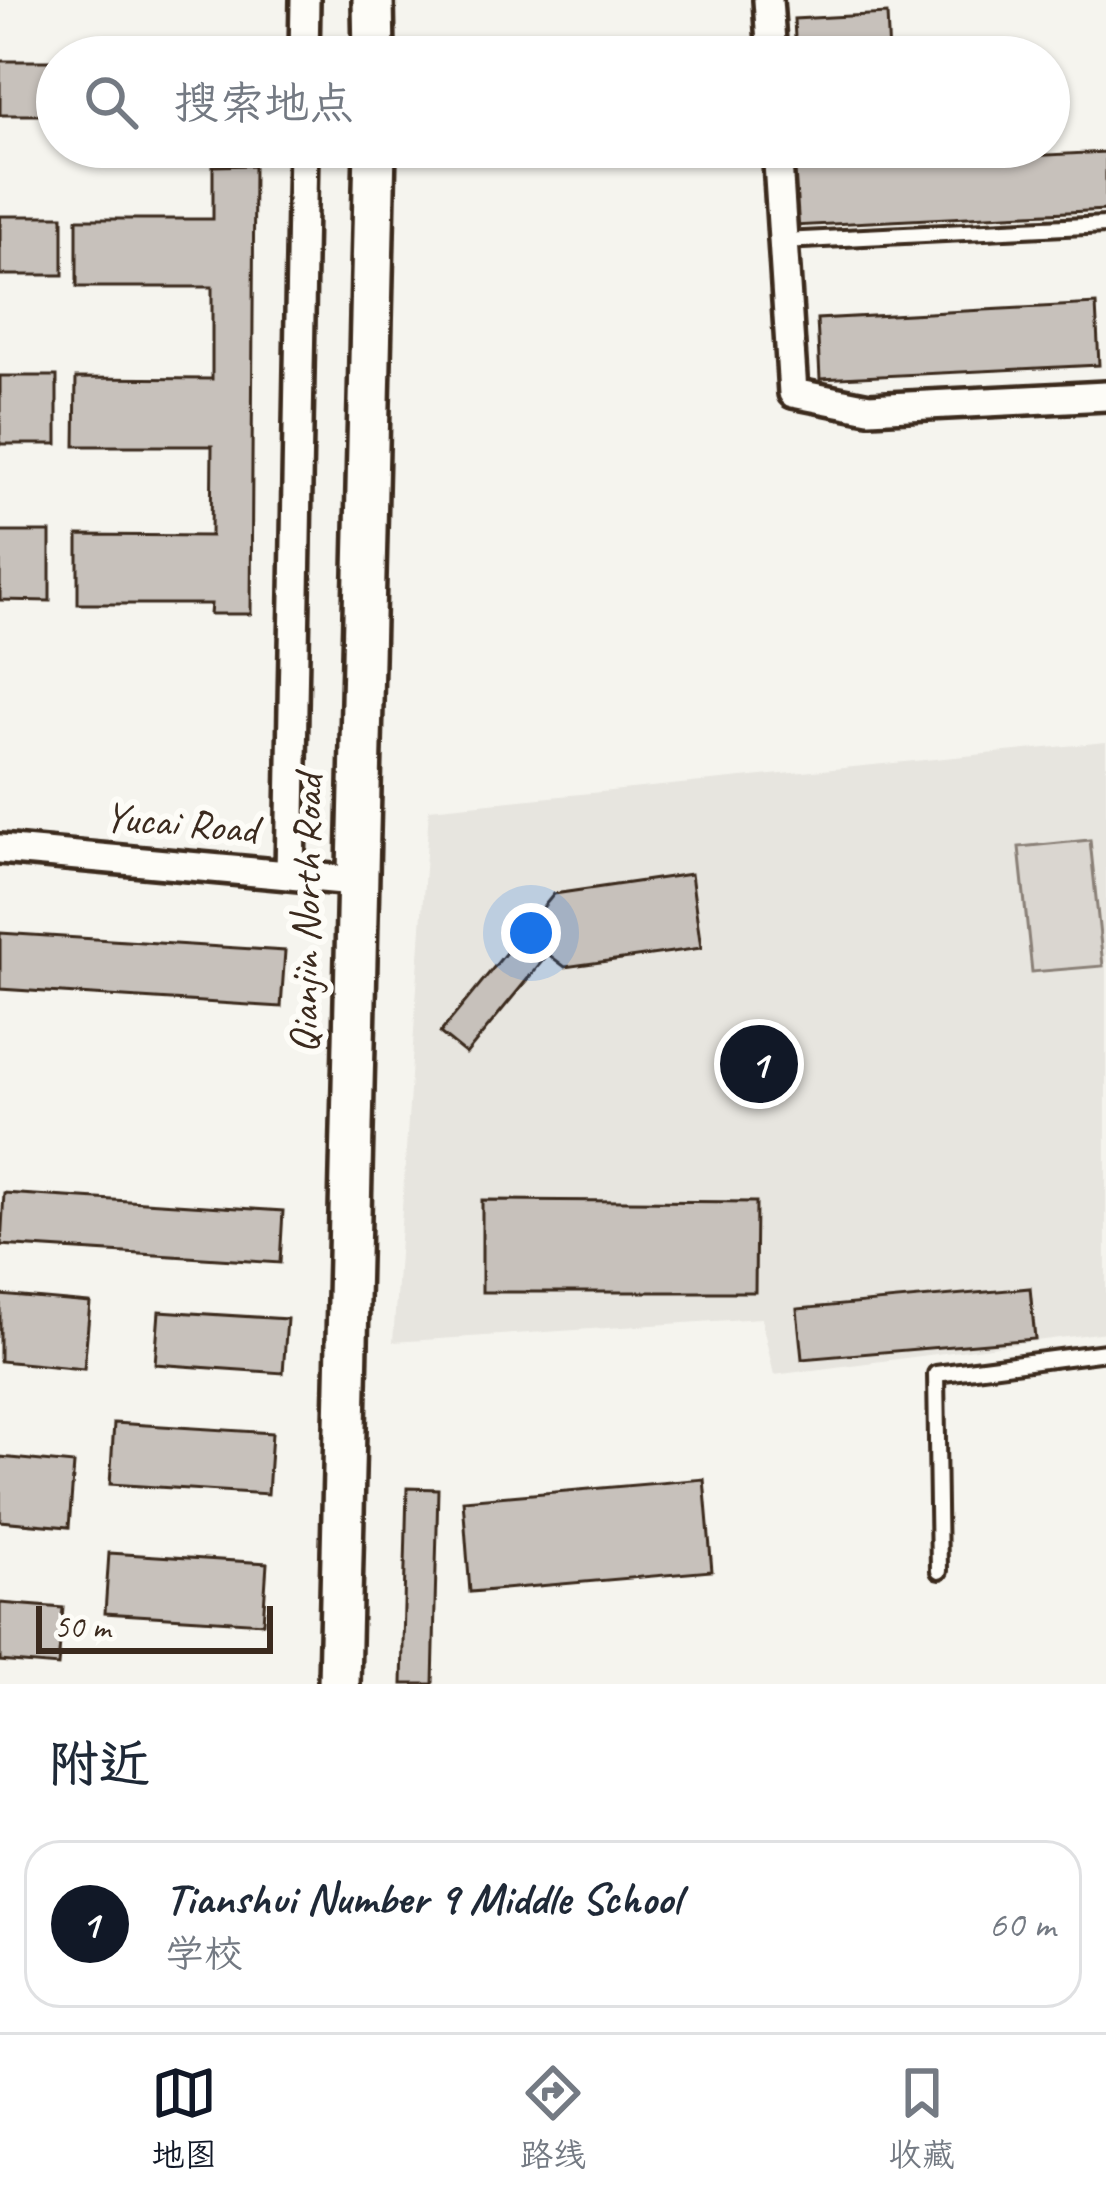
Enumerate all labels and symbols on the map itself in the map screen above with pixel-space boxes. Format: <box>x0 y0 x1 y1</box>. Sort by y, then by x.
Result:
street label: Qianjin North Road <box>277 768 335 1054</box>
street label: Yucai Road <box>102 790 266 857</box>
your location <box>501 903 561 963</box>
pin: 1 <box>720 1019 798 1109</box>
scale bar <box>36 1600 273 1653</box>

